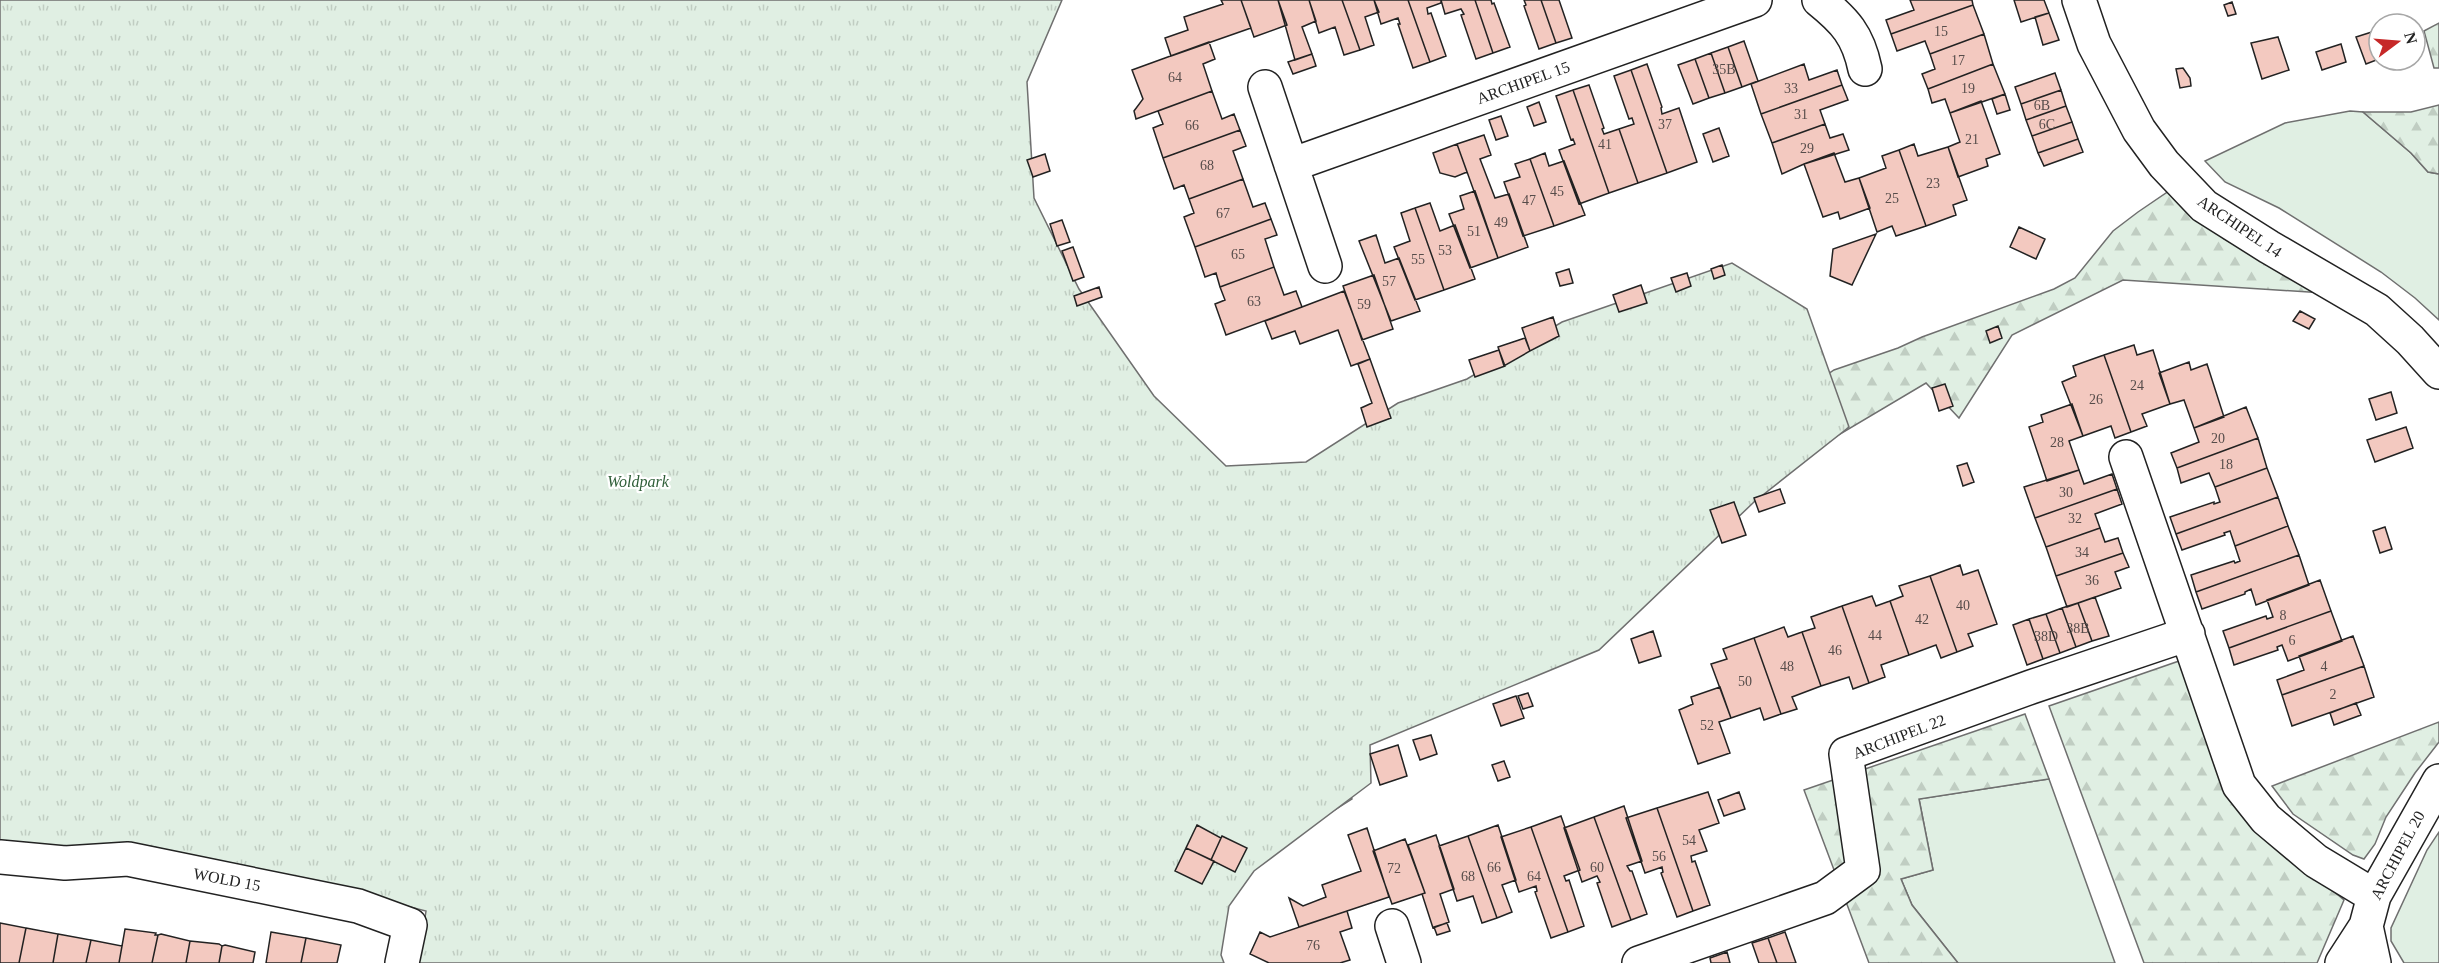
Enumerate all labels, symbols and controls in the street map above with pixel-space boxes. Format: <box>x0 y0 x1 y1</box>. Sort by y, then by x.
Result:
north arrow <box>2367 12 2427 72</box>
house number: 15 <box>1934 24 1948 39</box>
text: N <box>2401 30 2421 46</box>
house number: 17 <box>1951 53 1965 68</box>
street label: ARCHIPEL 15 <box>1474 58 1572 107</box>
house number: 35B <box>1712 62 1736 77</box>
house number: 64 <box>1168 70 1182 85</box>
house number: 33 <box>1784 81 1798 96</box>
house number: 19 <box>1961 81 1975 96</box>
house number: 6B <box>2034 98 2050 113</box>
house number: 31 <box>1794 107 1808 122</box>
house number: 37 <box>1658 117 1672 132</box>
house number: 6C <box>2039 117 2055 132</box>
house number: 66 <box>1185 118 1199 133</box>
house number: 21 <box>1965 132 1979 147</box>
house number: 41 <box>1598 137 1612 152</box>
house number: 29 <box>1800 141 1814 156</box>
house number: 68 <box>1200 158 1214 173</box>
house number: 23 <box>1926 176 1940 191</box>
house number: 45 <box>1550 184 1564 199</box>
house number: 25 <box>1885 191 1899 206</box>
street label: ARCHIPEL 14 <box>2194 192 2285 261</box>
house number: 47 <box>1522 193 1536 208</box>
house number: 67 <box>1216 206 1230 221</box>
house number: 49 <box>1494 215 1508 230</box>
house number: 51 <box>1467 224 1481 239</box>
house number: 53 <box>1438 243 1452 258</box>
house number: 65 <box>1231 247 1245 262</box>
house number: 55 <box>1411 252 1425 267</box>
house number: 57 <box>1382 274 1396 289</box>
house number: 63 <box>1247 294 1261 309</box>
house number: 59 <box>1357 297 1371 312</box>
house number: 24 <box>2130 378 2144 393</box>
house number: 26 <box>2089 392 2103 407</box>
house number: 20 <box>2211 431 2225 446</box>
house number: 28 <box>2050 435 2064 450</box>
house number: 18 <box>2219 457 2233 472</box>
park label: Woldpark <box>607 473 670 491</box>
house number: 30 <box>2059 485 2073 500</box>
house number: 32 <box>2068 511 2082 526</box>
house number: 34 <box>2075 545 2089 560</box>
house number: 36 <box>2085 573 2099 588</box>
house number: 40 <box>1956 598 1970 613</box>
house number: 8 <box>2280 608 2287 623</box>
house number: 42 <box>1915 612 1929 627</box>
house number: 38B <box>2066 621 2090 636</box>
house number: 44 <box>1868 628 1882 643</box>
house number: 38D <box>2034 629 2058 644</box>
house number: 6 <box>2289 633 2296 648</box>
house number: 46 <box>1828 643 1842 658</box>
house number: 48 <box>1780 659 1794 674</box>
house number: 4 <box>2321 659 2328 674</box>
house number: 50 <box>1738 674 1752 689</box>
house number: 2 <box>2330 687 2337 702</box>
street label: ARCHIPEL 22 <box>1851 711 1948 762</box>
house number: 52 <box>1700 718 1714 733</box>
street label: ARCHIPEL 20 <box>2367 808 2428 902</box>
house number: 54 <box>1682 833 1696 848</box>
house number: 56 <box>1652 849 1666 864</box>
house number: 66 <box>1487 860 1501 875</box>
house number: 60 <box>1590 860 1604 875</box>
house number: 72 <box>1387 861 1401 876</box>
street label: WOLD 15 <box>192 865 262 894</box>
house number: 68 <box>1461 869 1475 884</box>
house number: 64 <box>1527 869 1541 884</box>
house number: 76 <box>1306 938 1320 953</box>

